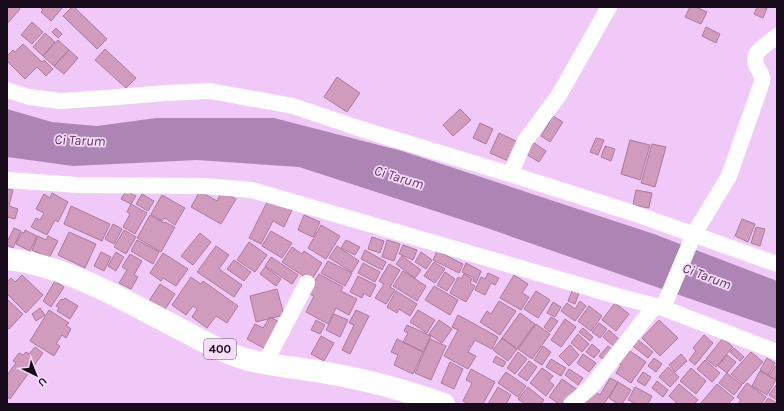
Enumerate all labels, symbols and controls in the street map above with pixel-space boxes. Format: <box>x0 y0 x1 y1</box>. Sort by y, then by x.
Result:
water label: Ci Tarum <box>54 131 106 150</box>
water label: Ci Tarum <box>372 162 426 193</box>
water label: Ci Tarum <box>680 259 734 294</box>
road number: 400 <box>204 339 236 359</box>
north arrow <box>16 355 56 395</box>
text: U <box>35 375 50 389</box>

